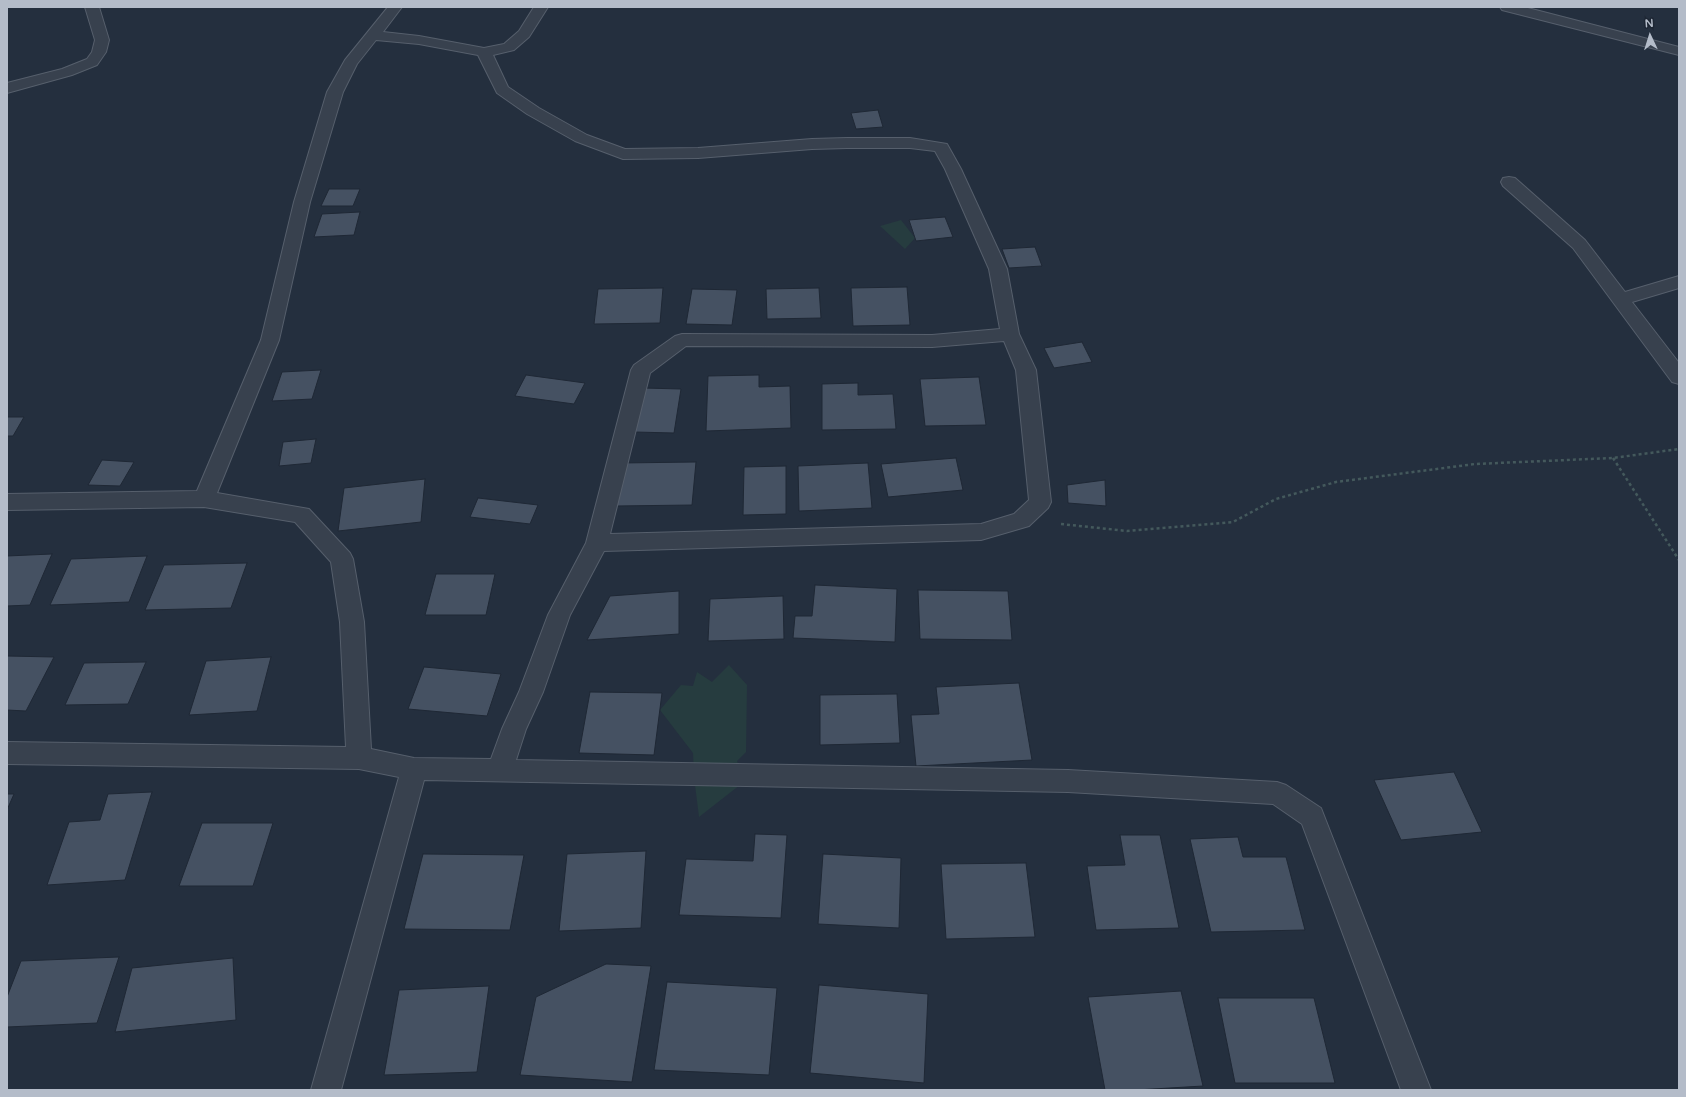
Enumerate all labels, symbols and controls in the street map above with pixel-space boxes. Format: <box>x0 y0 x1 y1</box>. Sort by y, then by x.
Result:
north arrow <box>1630 16 1670 56</box>
text: N <box>1644 17 1654 30</box>

